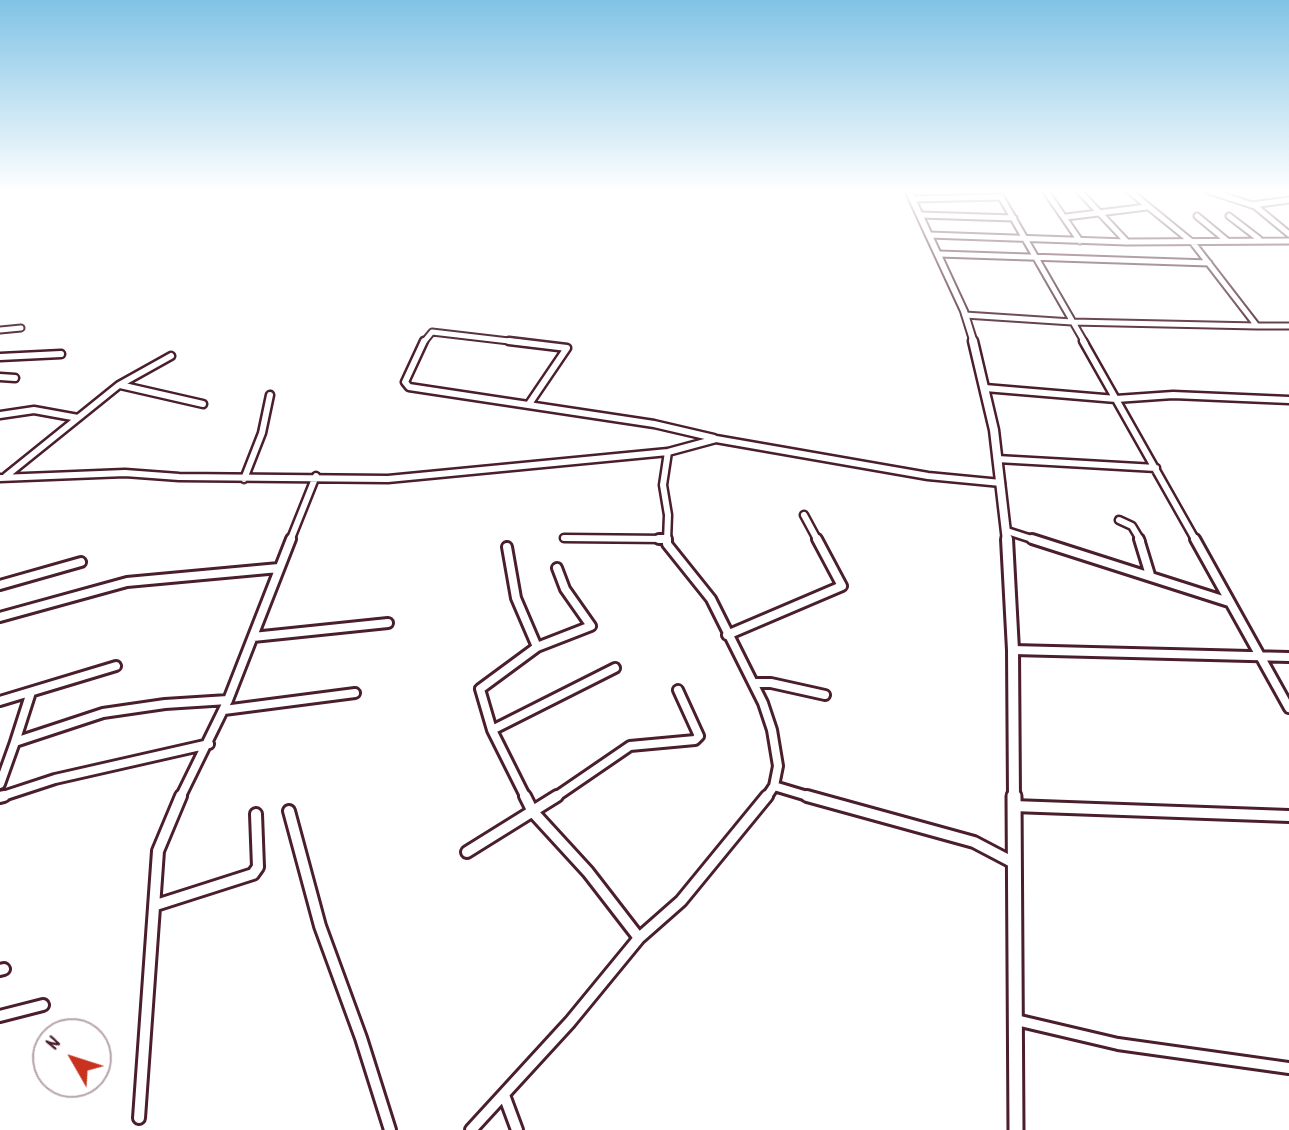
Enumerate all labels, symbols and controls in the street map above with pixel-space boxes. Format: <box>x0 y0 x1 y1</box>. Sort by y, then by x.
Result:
north arrow <box>32 1018 112 1098</box>
text: N <box>39 1030 70 1058</box>

